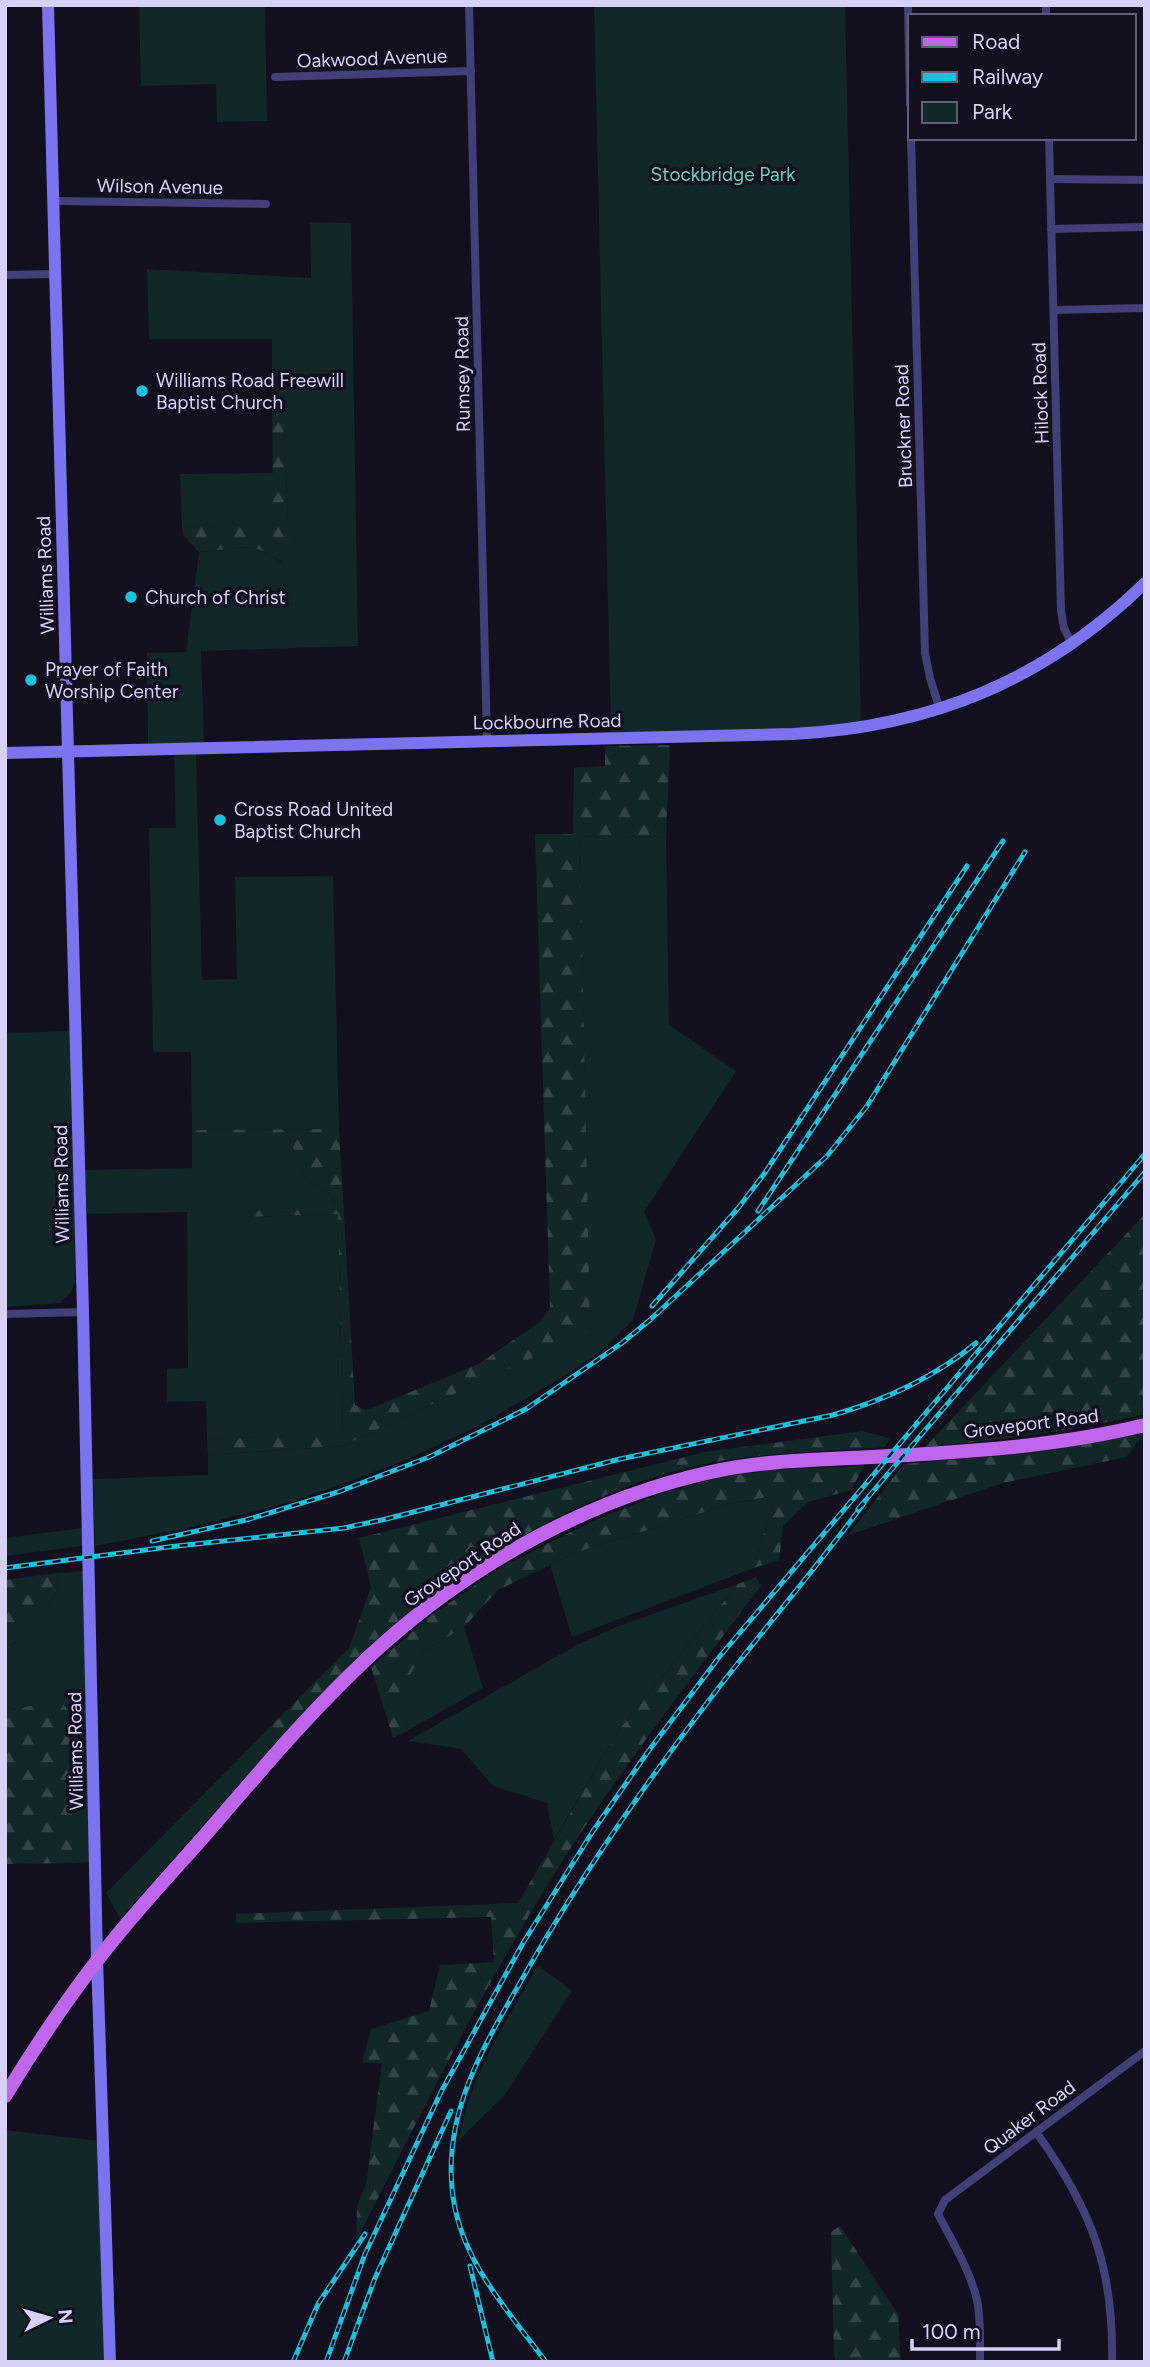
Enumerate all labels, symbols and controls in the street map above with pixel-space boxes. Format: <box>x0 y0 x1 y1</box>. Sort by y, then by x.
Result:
legend <box>908 14 1136 140</box>
text: Road <box>972 29 1020 54</box>
street label: Oakwood Avenue <box>296 44 448 73</box>
text: Railway <box>972 64 1043 89</box>
text: Park <box>972 99 1013 124</box>
park label: Stockbridge Park <box>651 163 796 186</box>
street label: Wilson Avenue <box>97 174 223 199</box>
street label: Rumsey Road <box>450 316 475 432</box>
street label: Hilock Road <box>1027 342 1054 444</box>
street label: Bruckner Road <box>890 364 917 488</box>
place label: Williams Road Freewill Baptist Church <box>156 369 344 414</box>
marker: Williams Road Freewill Baptist Church <box>134 383 150 399</box>
street label: Williams Road <box>32 515 59 635</box>
place label: Church of Christ <box>145 586 286 609</box>
marker: Church of Christ <box>123 589 139 605</box>
place label: Prayer of Faith Worship Center <box>45 658 179 703</box>
marker: Prayer of Faith Worship Center <box>23 672 39 688</box>
street label: Lockbourne Road <box>472 709 622 734</box>
place label: Cross Road United Baptist Church <box>234 798 393 843</box>
marker: Cross Road United Baptist Church <box>212 812 228 828</box>
street label: Williams Road <box>49 1125 74 1243</box>
street label: Groveport Road <box>962 1404 1100 1443</box>
street label: Groveport Road <box>399 1517 525 1612</box>
street label: Williams Road <box>63 1692 88 1810</box>
street label: Quaker Road <box>979 2075 1080 2159</box>
north arrow <box>14 2283 84 2353</box>
text: N <box>53 2308 78 2325</box>
scale bar <box>912 2308 1059 2352</box>
text: 100 m <box>922 2319 981 2344</box>

